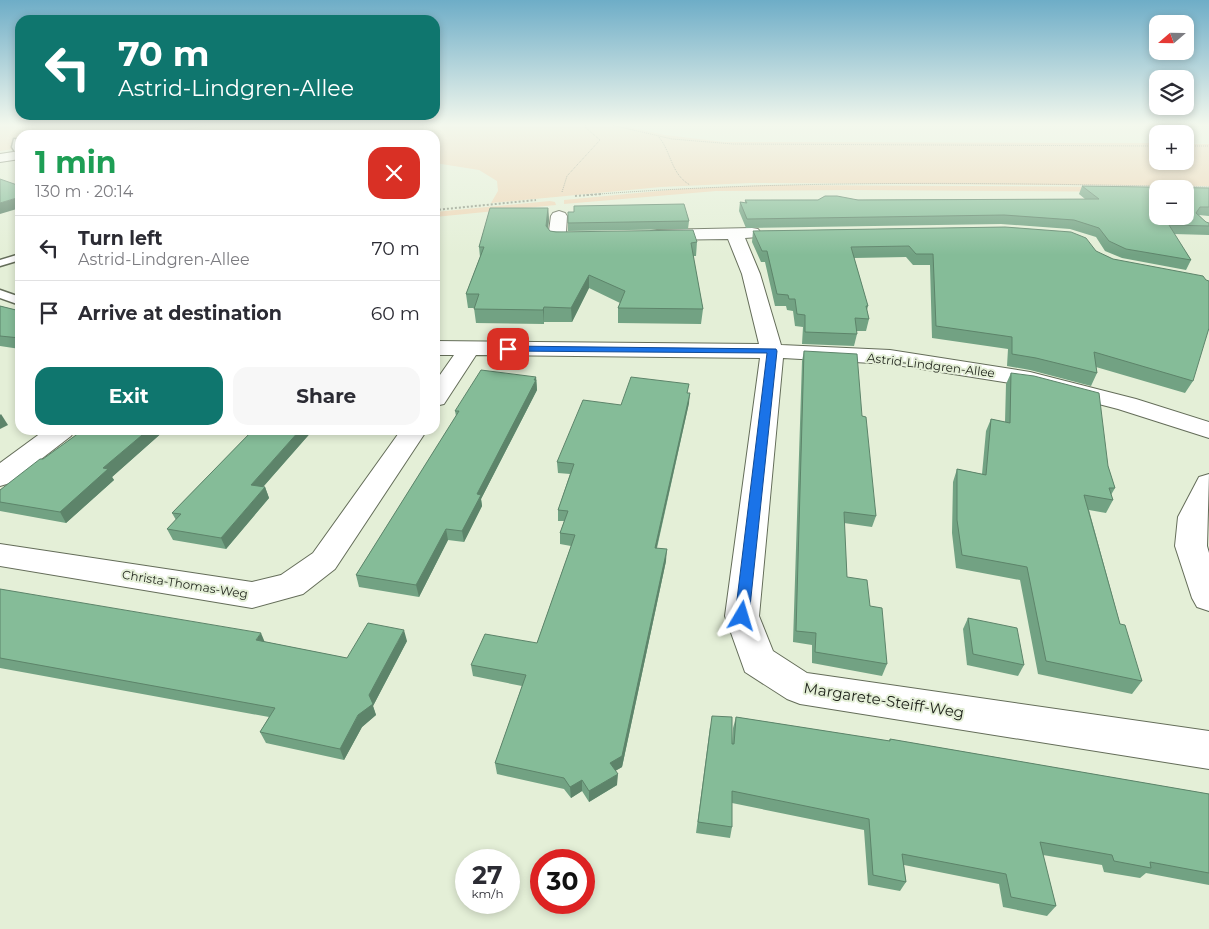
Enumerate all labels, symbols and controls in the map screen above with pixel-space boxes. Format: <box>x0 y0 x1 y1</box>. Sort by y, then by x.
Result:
north arrow <box>1149 15 1194 60</box>
map controls <box>1149 15 1194 225</box>
text: 70 m <box>118 32 209 75</box>
icon: left <box>35 35 100 100</box>
button: layers <box>1149 70 1194 115</box>
text: Astrid-Lindgren-Allee <box>118 75 354 102</box>
button: + <box>1149 125 1194 170</box>
text: 1 min <box>35 144 116 181</box>
button: close <box>368 147 420 199</box>
button: − <box>1149 180 1194 225</box>
text: 130 m · 20:14 <box>35 182 133 201</box>
text: Turn left <box>78 227 163 250</box>
icon: left <box>35 234 63 262</box>
text: 70 m <box>371 237 420 260</box>
text: Astrid-Lindgren-Allee <box>78 250 250 269</box>
icon: arrive <box>35 299 63 327</box>
text: Arrive at destination <box>78 302 282 325</box>
text: 60 m <box>371 302 420 325</box>
pin <box>487 328 529 370</box>
icon: arrive <box>494 335 522 363</box>
street label: Astrid-Lindgren-Allee <box>866 350 996 380</box>
button: Exit <box>35 367 223 425</box>
button: Share <box>233 367 420 425</box>
street label: Christa-Thomas-Weg <box>121 567 249 601</box>
position arrow <box>715 589 767 641</box>
street label: Margarete-Steiff-Weg <box>802 678 966 722</box>
speed limit sign: 30 <box>530 849 595 914</box>
text: 27 <box>472 860 503 890</box>
text: km/h <box>471 886 504 901</box>

